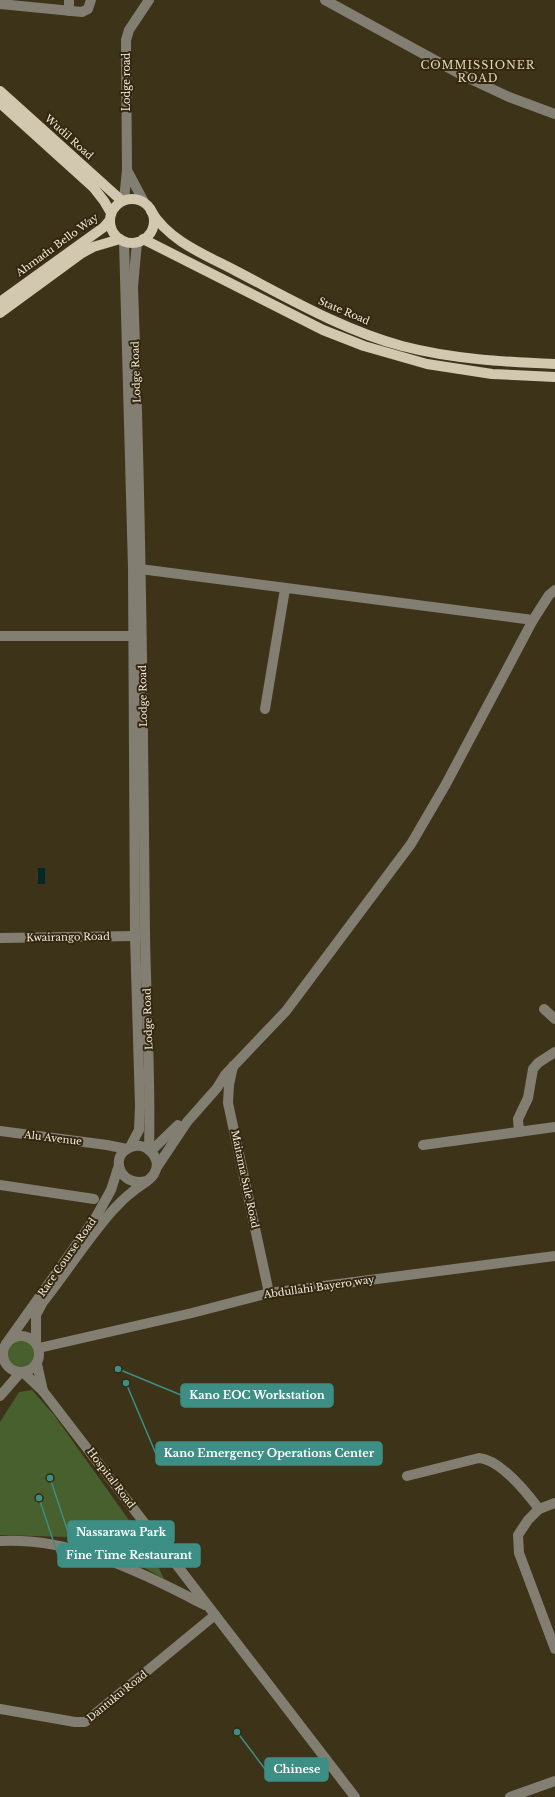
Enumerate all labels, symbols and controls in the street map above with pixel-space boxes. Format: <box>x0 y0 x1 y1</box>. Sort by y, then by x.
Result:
street label: Lodge road <box>120 52 133 111</box>
district label: COMMISSIONER ROAD <box>420 58 536 85</box>
street label: Wudil Road <box>41 111 96 162</box>
street label: Ahmadu Bello Way <box>12 210 101 280</box>
street label: State Road <box>316 294 372 328</box>
street label: Lodge Road <box>128 341 144 403</box>
street label: Lodge Road <box>136 665 150 727</box>
street label: Kwairango Road <box>26 930 110 944</box>
street label: Lodge Road <box>140 988 156 1050</box>
street label: Alu Avenue <box>22 1128 83 1148</box>
street label: Maitama Sule Road <box>228 1129 262 1229</box>
street label: Race Course Road <box>35 1215 99 1299</box>
street label: Abdullahi Bayero way <box>262 1273 376 1301</box>
callout: Kano EOC Workstation <box>181 1384 333 1407</box>
text: Kano EOC Workstation <box>189 1388 325 1402</box>
callout: Kano Emergency Operations Center <box>156 1442 382 1465</box>
street label: Hospital Road <box>84 1445 138 1511</box>
text: Kano Emergency Operations Center <box>164 1446 375 1460</box>
callout: Nassarawa Park <box>68 1521 174 1544</box>
text: Nassarawa Park <box>76 1525 167 1539</box>
callout: Fine Time Restaurant <box>58 1544 200 1567</box>
text: Fine Time Restaurant <box>66 1548 193 1562</box>
street label: Dantuku Road <box>84 1668 150 1724</box>
callout: Chinese <box>265 1758 328 1781</box>
text: Chinese <box>274 1762 321 1776</box>

